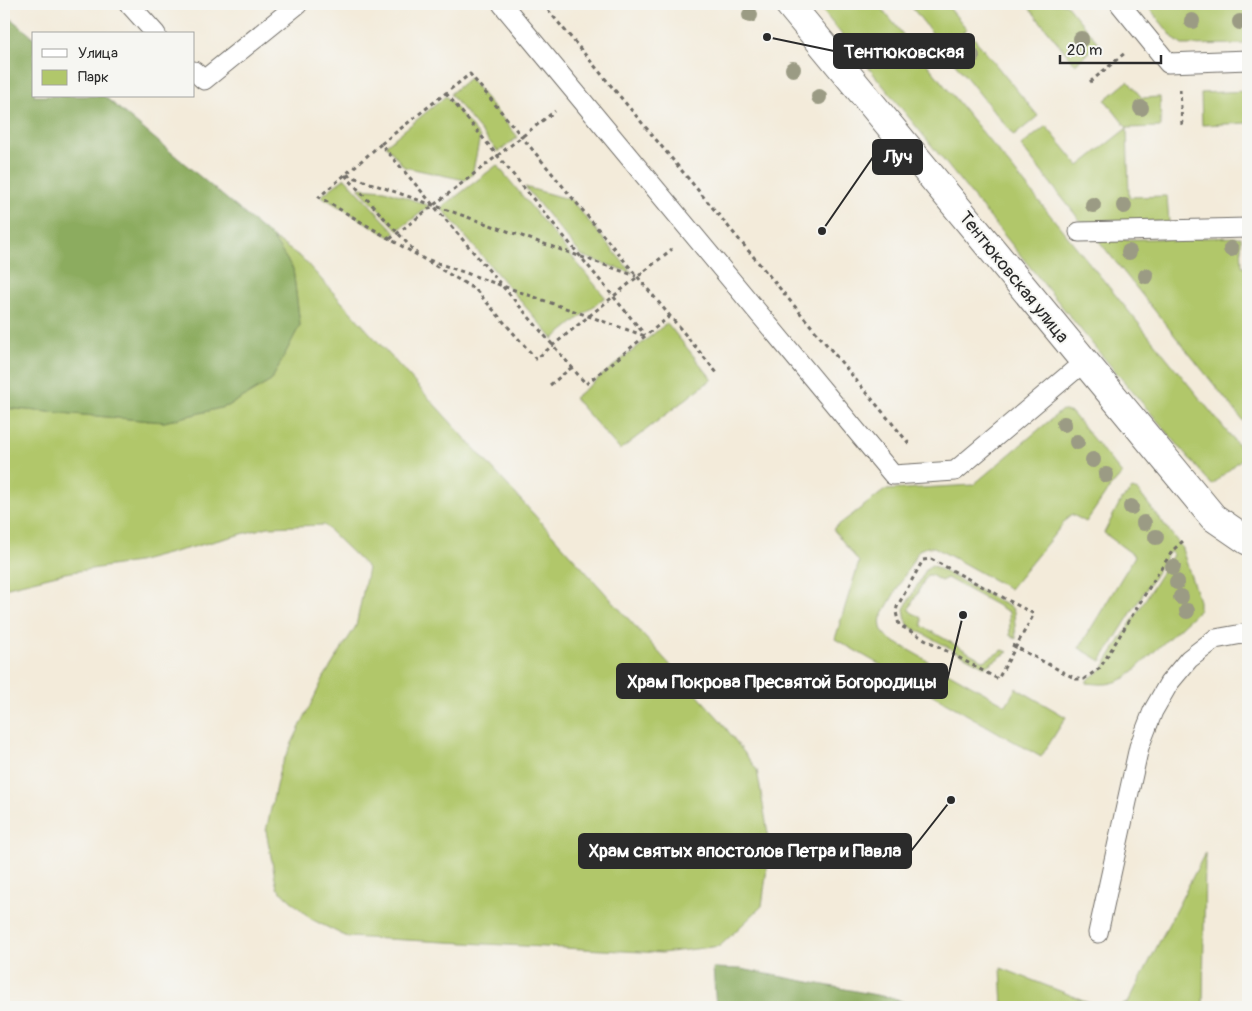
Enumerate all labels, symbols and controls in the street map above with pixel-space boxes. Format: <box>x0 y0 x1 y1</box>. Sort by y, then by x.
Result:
legend <box>32 32 195 98</box>
scale bar <box>1060 32 1161 64</box>
callout: Тентюковская <box>834 34 974 68</box>
text: Тентюковская <box>843 40 964 64</box>
text: 20 m <box>1067 41 1102 60</box>
text: Улица <box>78 44 118 63</box>
text: Парк <box>78 68 109 87</box>
callout: Луч <box>873 140 922 174</box>
text: Луч <box>882 145 913 169</box>
street label: Тентюковская улица <box>953 207 1074 348</box>
callout: Храм Покрова Пресвятой Богородицы <box>617 664 947 698</box>
text: Храм Покрова Пресвятой Богородицы <box>627 670 937 694</box>
callout: Храм святых апостолов Петра и Павла <box>579 834 911 868</box>
text: Храм святых апостолов Петра и Павла <box>589 839 901 863</box>

